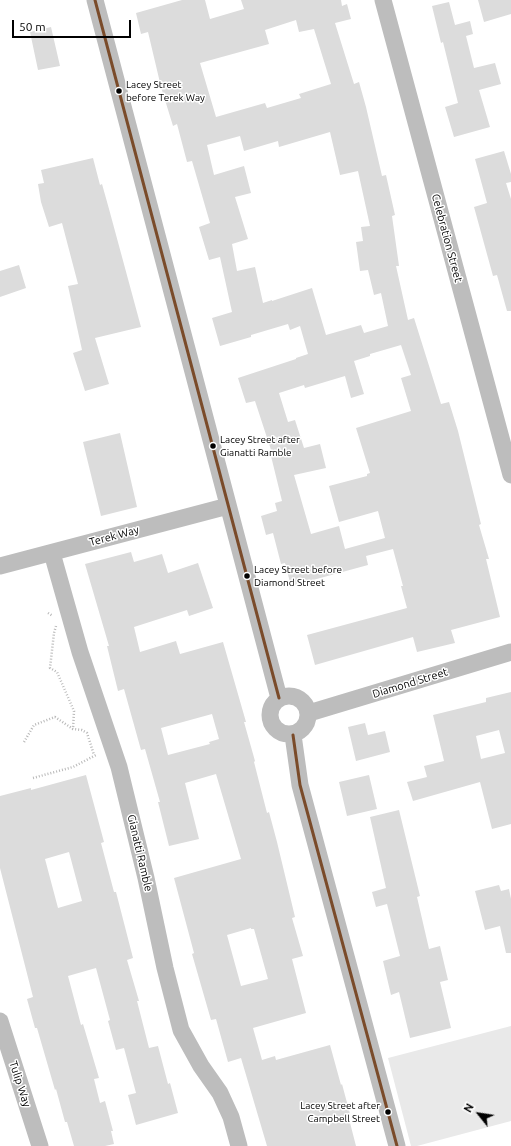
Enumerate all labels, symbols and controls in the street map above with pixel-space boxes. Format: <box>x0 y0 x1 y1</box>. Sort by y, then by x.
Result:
scale bar <box>14 12 133 38</box>
text: 50 m <box>19 20 46 33</box>
place label: Lacey Street before Terek Way <box>126 79 205 102</box>
marker: Lacey Street before Terek Way <box>114 86 124 96</box>
street label: Celebration Street <box>429 192 465 284</box>
place label: Lacey Street after Gianatti Ramble <box>220 434 300 458</box>
marker: Lacey Street after Gianatti Ramble <box>208 441 218 451</box>
street label: Terek Way <box>88 523 140 549</box>
place label: Lacey Street before Diamond Street <box>254 564 342 588</box>
marker: Lacey Street before Diamond Street <box>242 571 252 581</box>
street label: Diamond Street <box>371 665 449 701</box>
street label: Gianatti Ramble <box>125 813 155 893</box>
street label: Tulip Way <box>6 1059 34 1109</box>
north arrow <box>459 1094 499 1134</box>
place label: Lacey Street after Campbell Street <box>300 1100 380 1124</box>
text: N <box>461 1101 476 1115</box>
marker: Lacey Street after Campbell Street <box>383 1107 393 1117</box>

